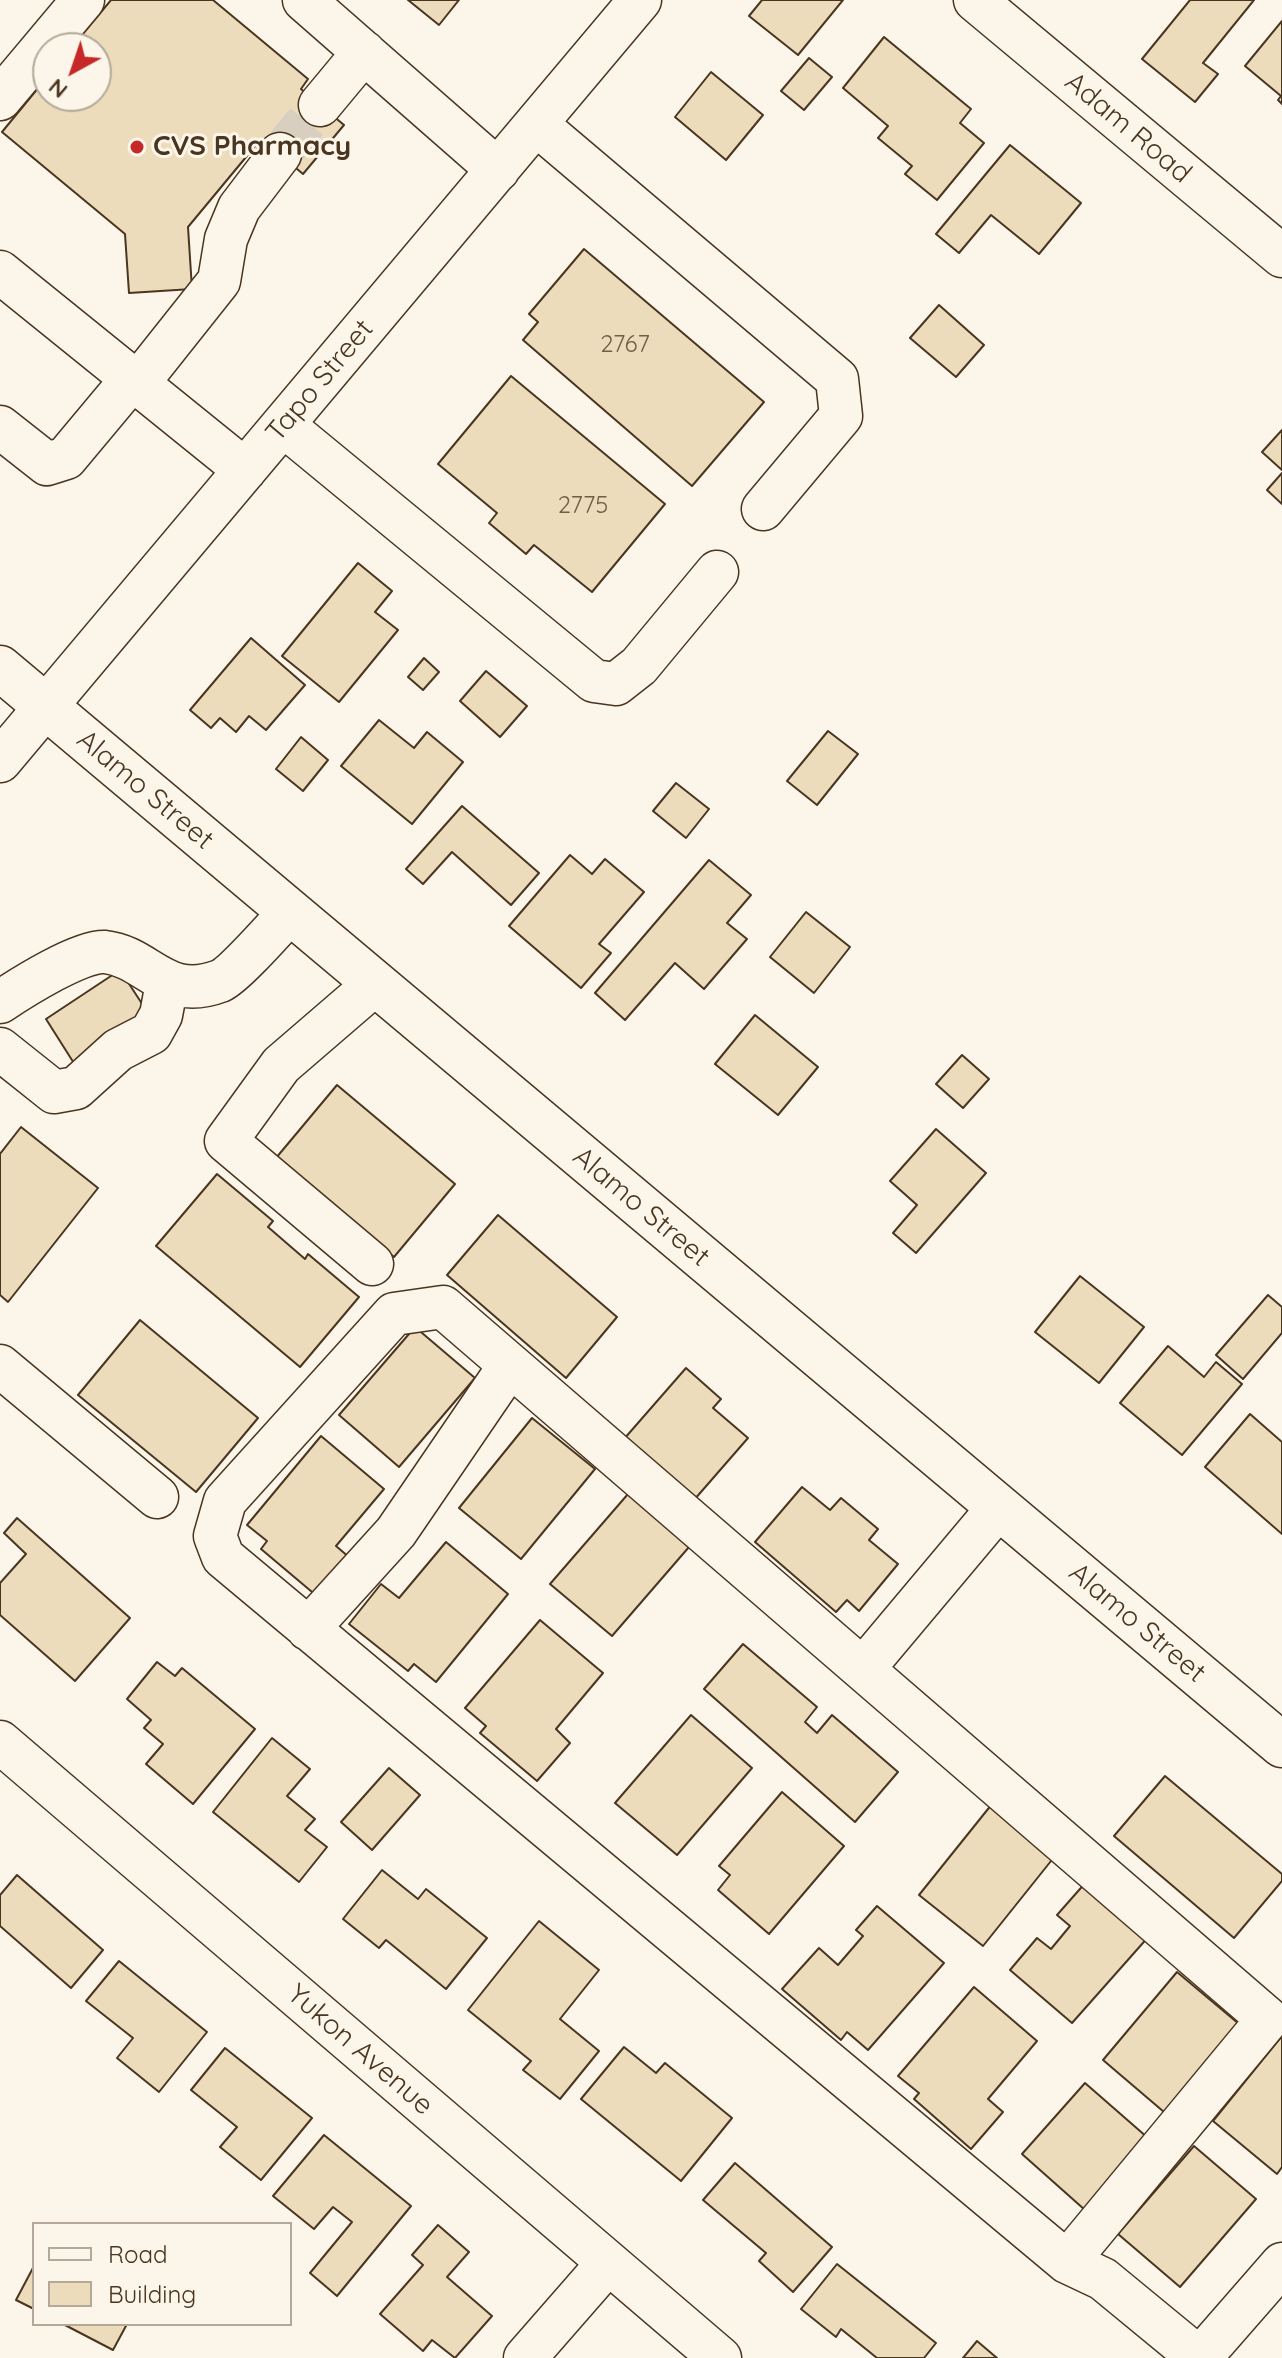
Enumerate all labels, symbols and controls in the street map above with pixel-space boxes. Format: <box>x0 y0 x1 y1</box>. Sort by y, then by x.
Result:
north arrow <box>32 32 112 112</box>
street label: Adam Road <box>1058 65 1198 191</box>
text: N <box>43 73 73 105</box>
place label: CVS Pharmacy <box>153 130 351 164</box>
marker: CVS Pharmacy <box>128 138 146 156</box>
street label: Tapo Street <box>259 313 381 449</box>
house number: 2767 <box>600 331 650 359</box>
house number: 2775 <box>558 492 608 520</box>
street label: Alamo Street <box>70 723 220 857</box>
street label: Alamo Street <box>566 1140 716 1274</box>
street label: Alamo Street <box>1062 1556 1212 1690</box>
street label: Yukon Avenue <box>280 1978 440 2122</box>
legend <box>32 2222 292 2326</box>
text: Road <box>108 2239 168 2269</box>
text: Building <box>108 2279 196 2309</box>

